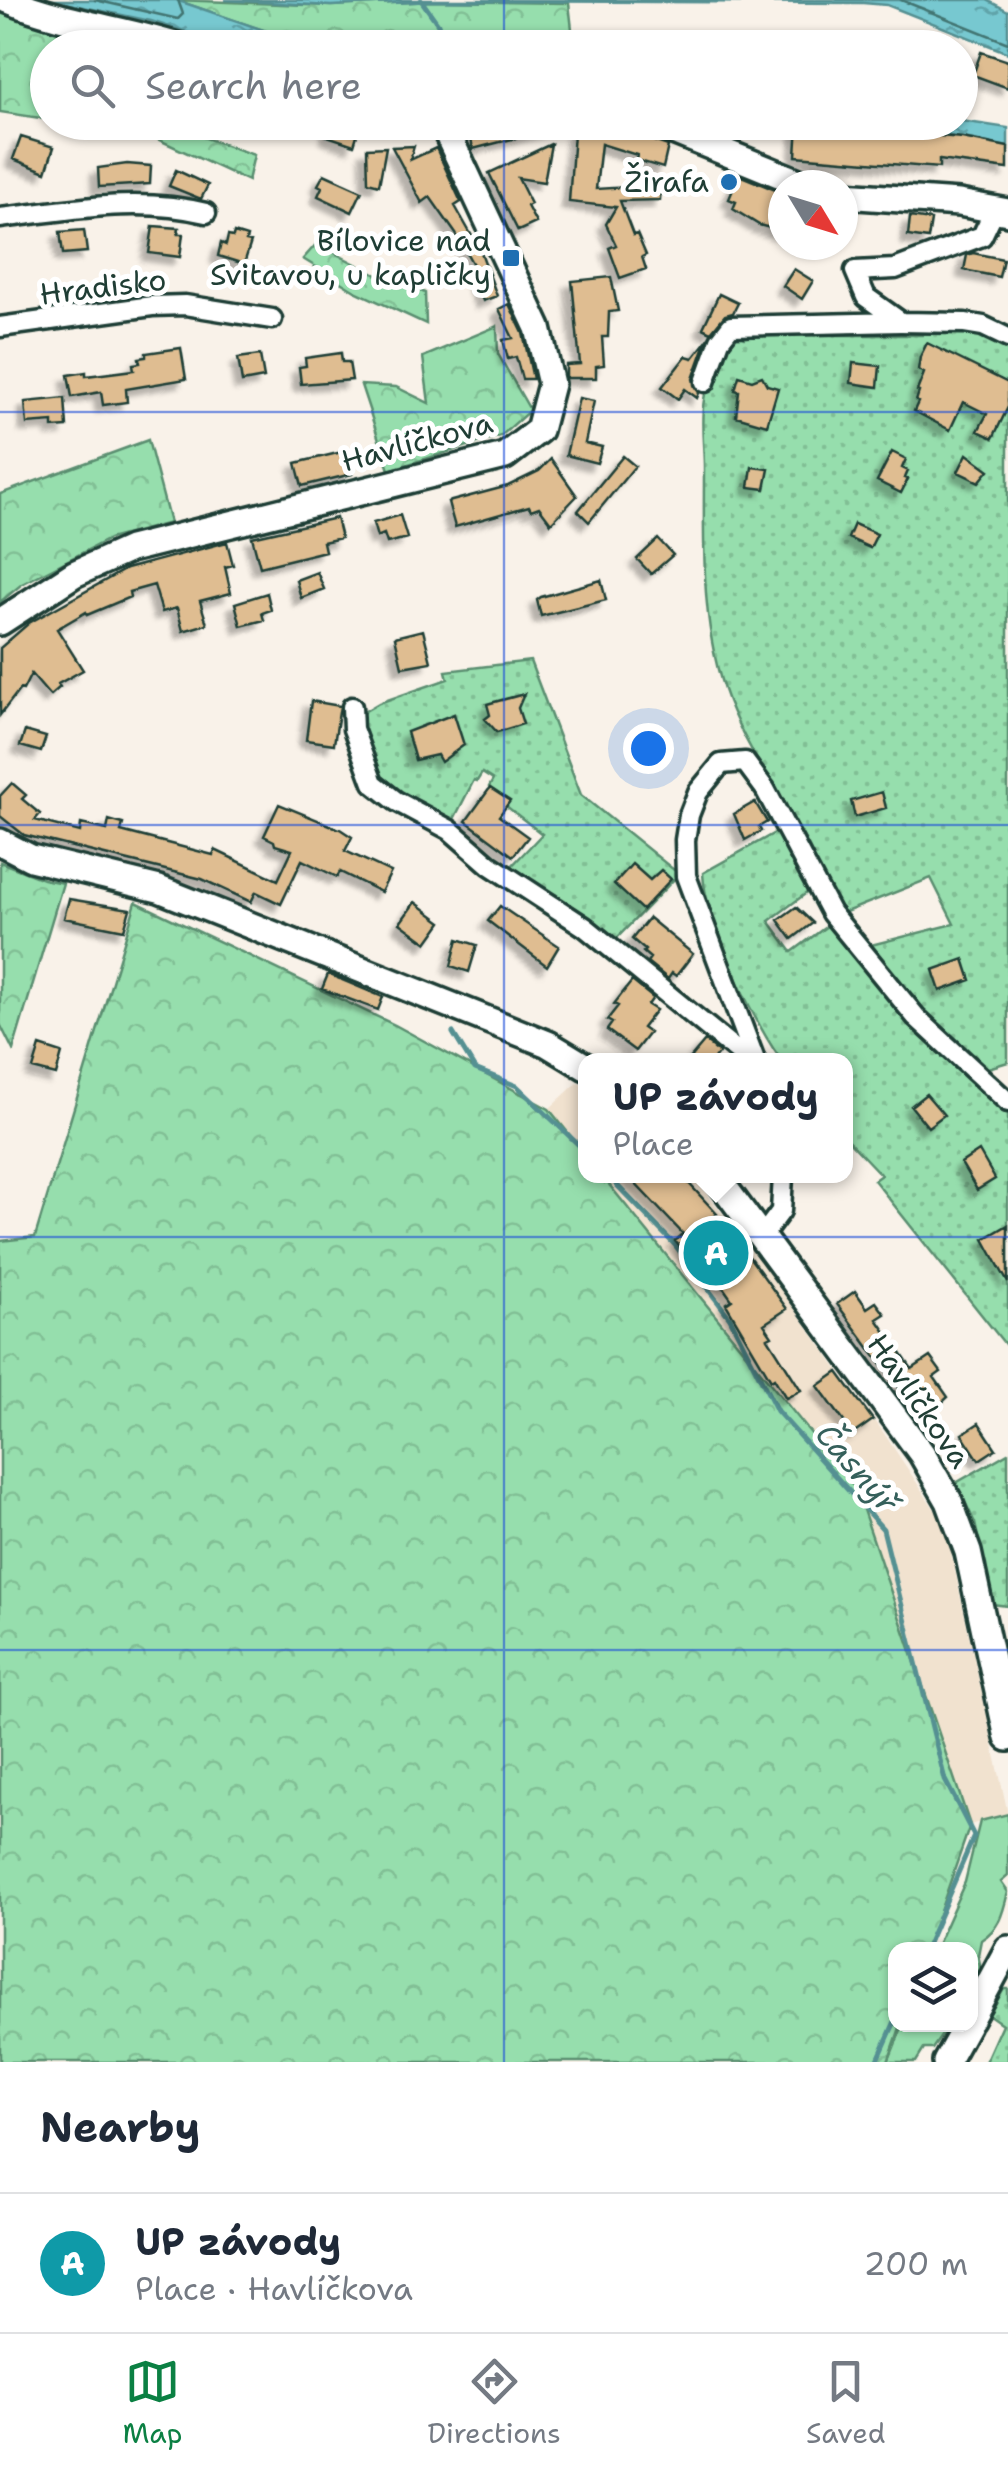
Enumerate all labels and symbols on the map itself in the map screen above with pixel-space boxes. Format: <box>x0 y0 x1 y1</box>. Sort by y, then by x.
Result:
place label: Žirafa <box>624 161 709 202</box>
north arrow <box>768 170 858 260</box>
marker: Žirafa <box>718 171 740 193</box>
place label: Bílovice nad Svitavou, u kapličky <box>210 220 491 295</box>
marker: Bílovice nad Svitavou, u kapličky <box>500 247 522 269</box>
street label: Hradisko <box>37 258 169 315</box>
street label: Havlíčkova <box>337 402 497 481</box>
your location <box>623 723 674 774</box>
pin: A <box>684 1216 748 1290</box>
street label: Havlíčkova <box>858 1325 981 1476</box>
water label: Časnýř <box>806 1413 911 1524</box>

